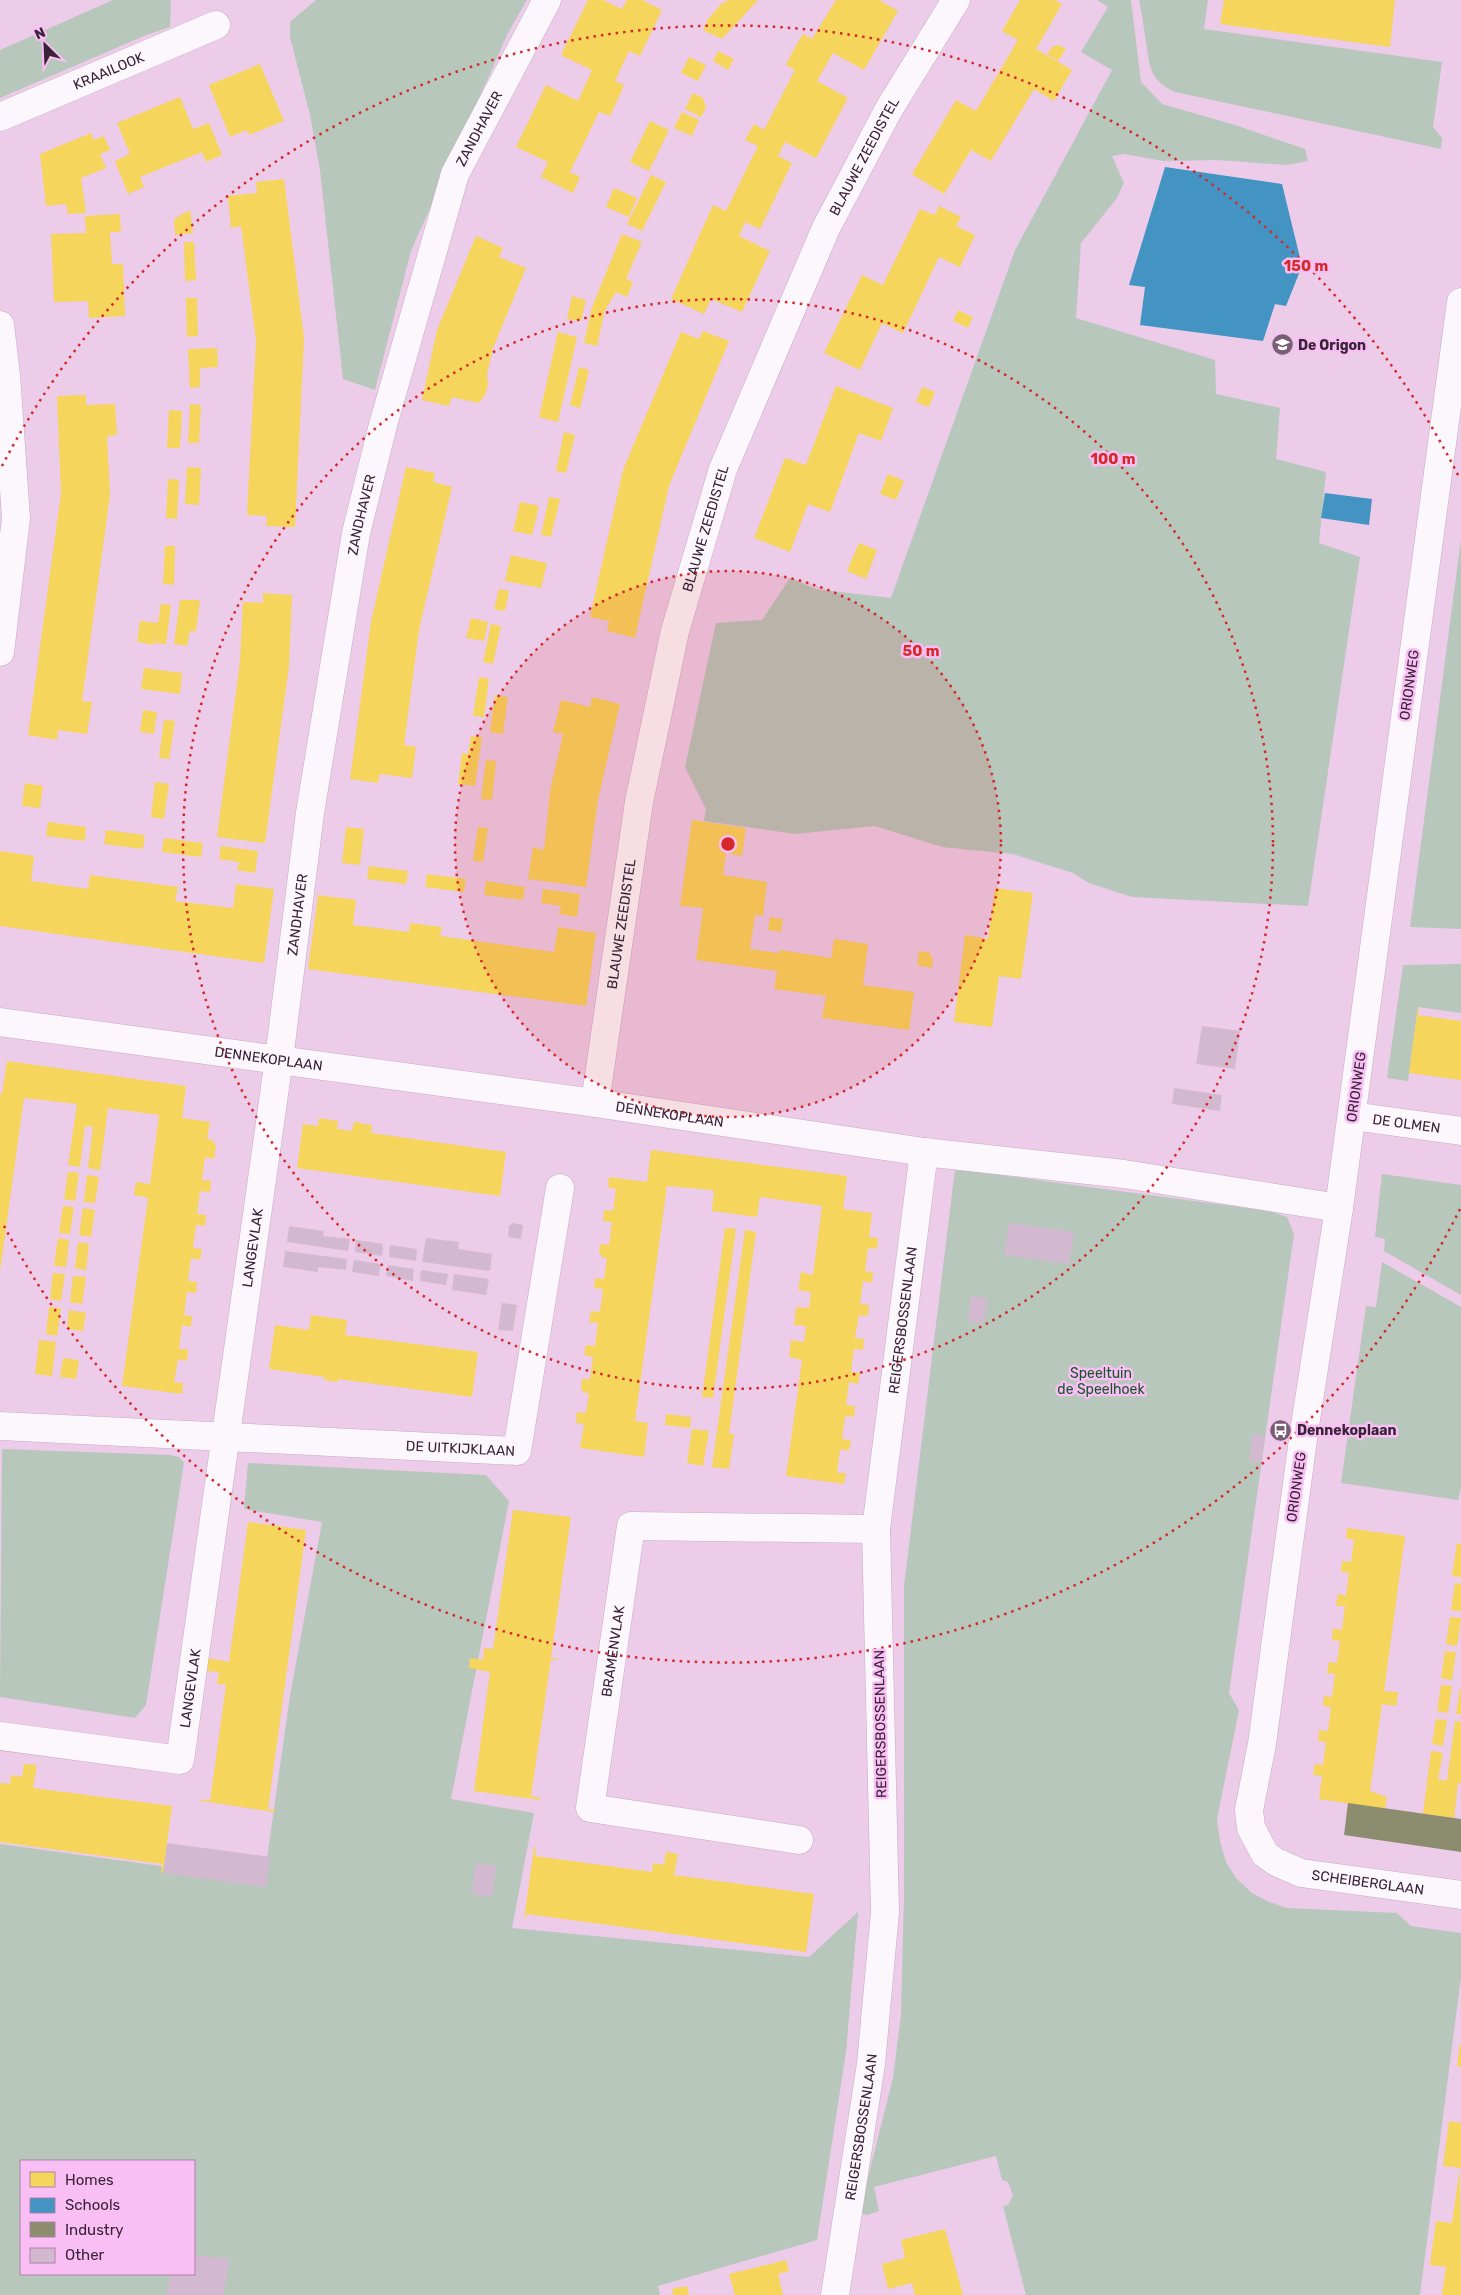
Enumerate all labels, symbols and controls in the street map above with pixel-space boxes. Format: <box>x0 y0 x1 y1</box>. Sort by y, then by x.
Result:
north arrow <box>20 20 70 70</box>
text: N <box>32 24 48 43</box>
street label: KRAAILOOK <box>71 48 147 94</box>
street label: ZANDHAVER <box>453 88 506 169</box>
street label: BLAUWE ZEEDISTEL <box>826 94 903 219</box>
text: 150 m <box>1284 257 1328 275</box>
school or university icon: De Origon <box>1270 333 1294 357</box>
place label: De Origon <box>1298 337 1366 354</box>
text: 100 m <box>1091 450 1135 468</box>
street label: BLAUWE ZEEDISTEL <box>679 463 733 594</box>
street label: ZANDHAVER <box>344 473 379 557</box>
text: 50 m <box>903 642 939 660</box>
street label: ORIONWEG <box>1396 649 1423 721</box>
centre of rings <box>719 835 737 853</box>
street label: BLAUWE ZEEDISTEL <box>604 858 640 990</box>
street label: ZANDHAVER <box>284 873 311 957</box>
street label: DENNEKOPLAAN <box>213 1043 324 1075</box>
street label: ORIONWEG <box>1343 1051 1370 1123</box>
street label: DENNEKOPLAAN <box>615 1098 725 1131</box>
street label: DE OLMEN <box>1371 1111 1441 1137</box>
street label: LANGEVLAK <box>239 1206 267 1288</box>
street label: REIGERSBOSSENLAAN <box>885 1246 921 1395</box>
park label: Speeltuin de Speelhoek <box>1057 1365 1145 1398</box>
bus stop icon: Dennekoplaan <box>1269 1418 1293 1442</box>
place label: Dennekoplaan <box>1297 1422 1396 1439</box>
street label: DE UITKIJKLAAN <box>405 1438 515 1460</box>
street label: ORIONWEG <box>1283 1451 1310 1523</box>
street label: BRAMENVLAK <box>598 1604 628 1698</box>
street label: LANGEVLAK <box>177 1647 205 1729</box>
street label: REIGERSBOSSENLAAN <box>871 1650 890 1798</box>
street label: SCHEIBERGLAAN <box>1310 1867 1425 1899</box>
street label: REIGERSBOSSENLAAN <box>842 2053 881 2202</box>
legend <box>20 2160 195 2275</box>
text: Homes <box>65 2171 114 2189</box>
text: Schools <box>65 2196 121 2214</box>
text: Industry <box>65 2221 124 2239</box>
text: Other <box>65 2246 105 2264</box>

